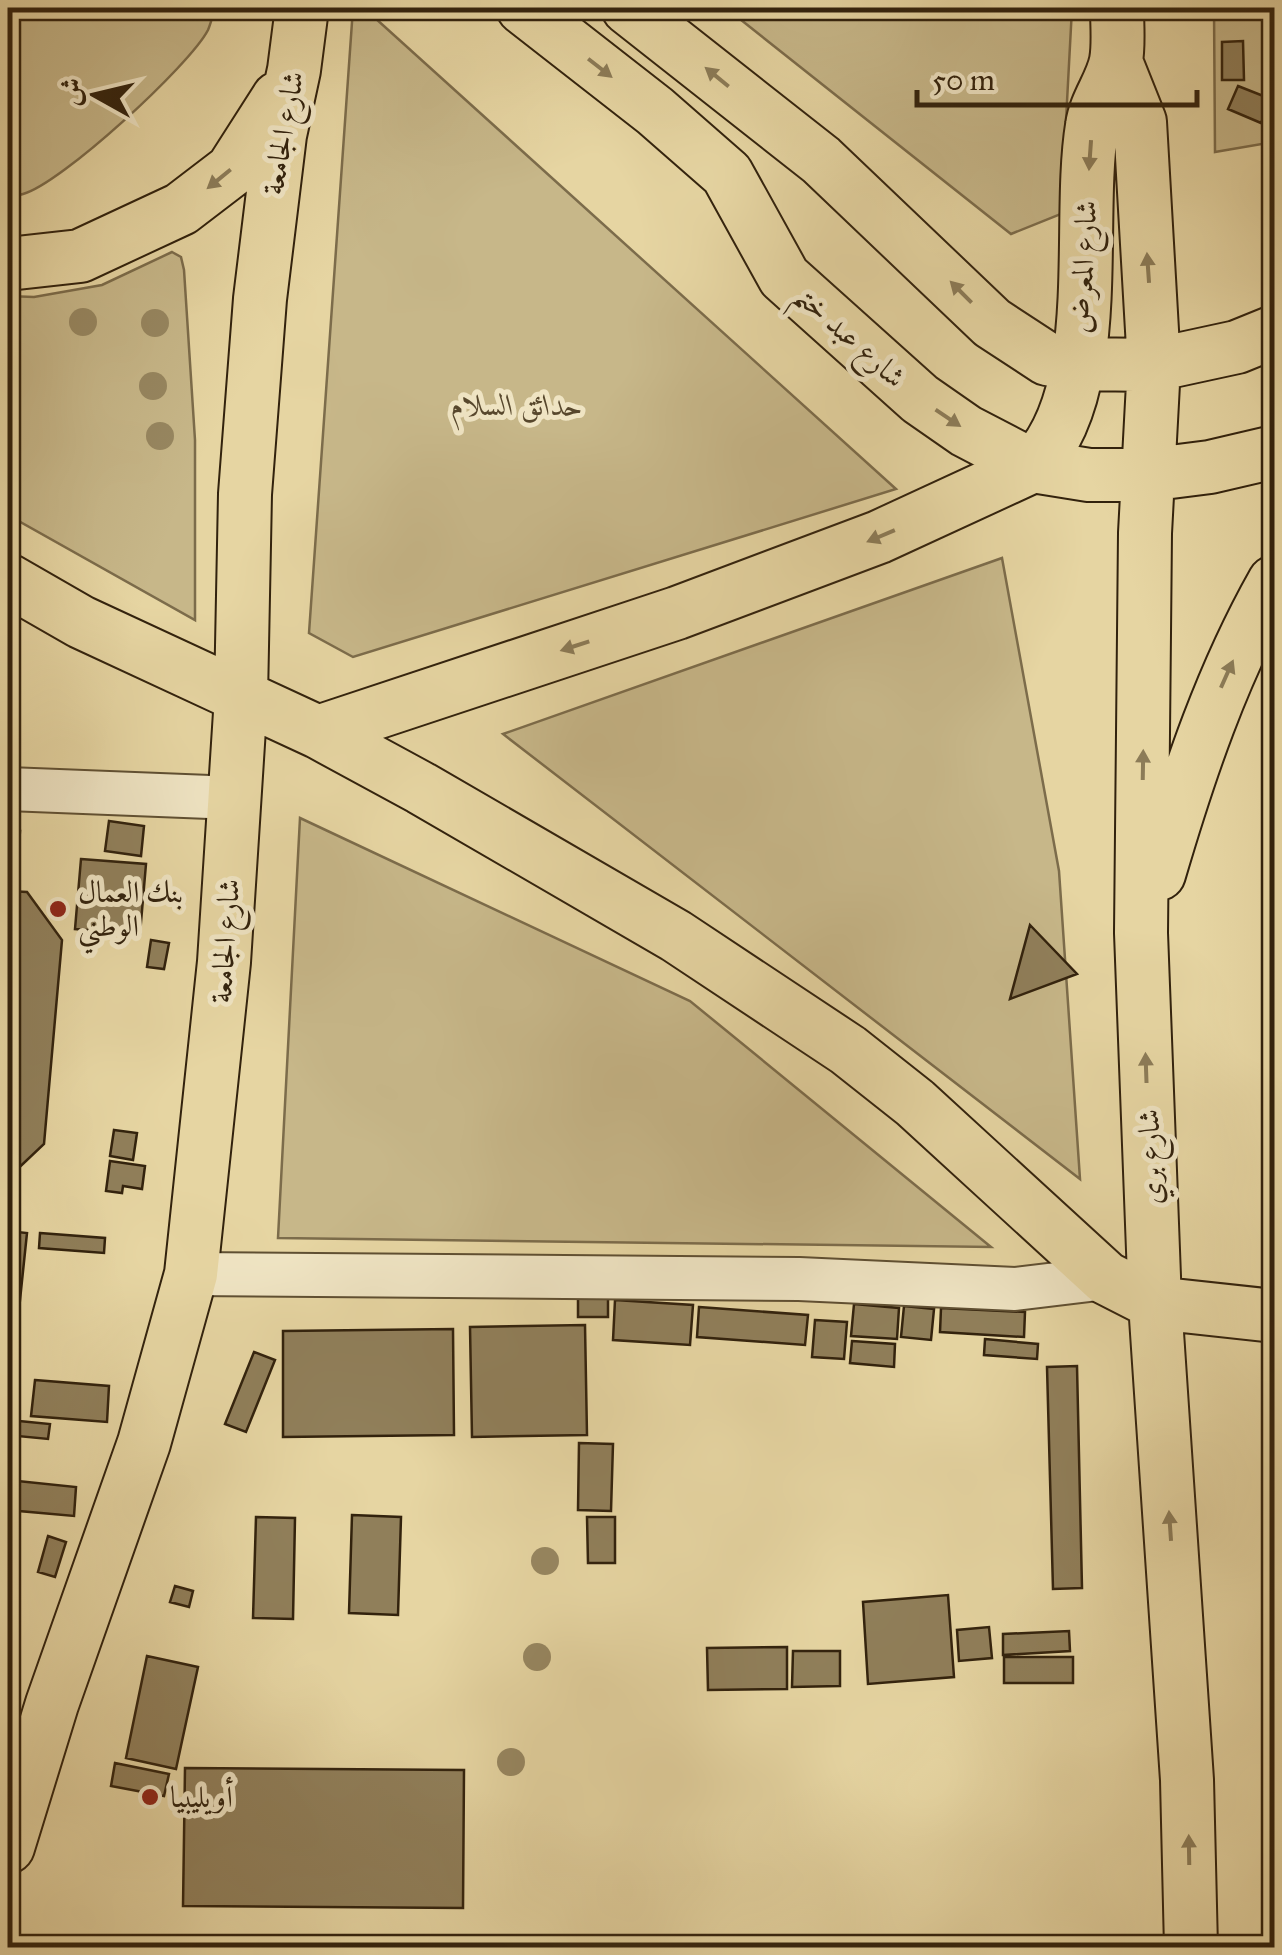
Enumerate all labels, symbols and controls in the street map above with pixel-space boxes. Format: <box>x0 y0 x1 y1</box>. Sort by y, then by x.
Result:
north arrow <box>45 45 145 145</box>
scale bar <box>917 45 1197 107</box>
one-way arrow <box>587 57 613 77</box>
text: 50 m <box>932 62 995 98</box>
one-way arrow <box>705 66 730 88</box>
street label: شارع الجامعة <box>254 68 318 199</box>
text: ش <box>51 75 90 108</box>
one-way arrow <box>1082 139 1098 171</box>
one-way arrow <box>207 168 232 189</box>
street label: شارع المعرض <box>1062 199 1111 335</box>
one-way arrow <box>1140 251 1156 283</box>
street label: شارع عبد ختم <box>780 277 913 403</box>
one-way arrow <box>949 280 973 304</box>
park label: حدائق السلام <box>451 387 583 431</box>
one-way arrow <box>934 408 961 427</box>
one-way arrow <box>866 528 896 544</box>
one-way arrow <box>560 639 590 654</box>
one-way arrow <box>1219 659 1235 689</box>
one-way arrow <box>1135 749 1151 781</box>
place label: بنك العمال الوطني <box>78 874 183 954</box>
street label: شارع الجامعة <box>203 877 254 1005</box>
marker: بنك العمال الوطني <box>47 898 69 920</box>
one-way arrow <box>1138 1051 1154 1083</box>
street label: شارع بري <box>1130 1108 1177 1205</box>
one-way arrow <box>1162 1509 1178 1541</box>
place label: أويليبيا <box>170 1776 233 1815</box>
marker: أويليبيا <box>139 1786 161 1808</box>
one-way arrow <box>1180 1834 1196 1866</box>

